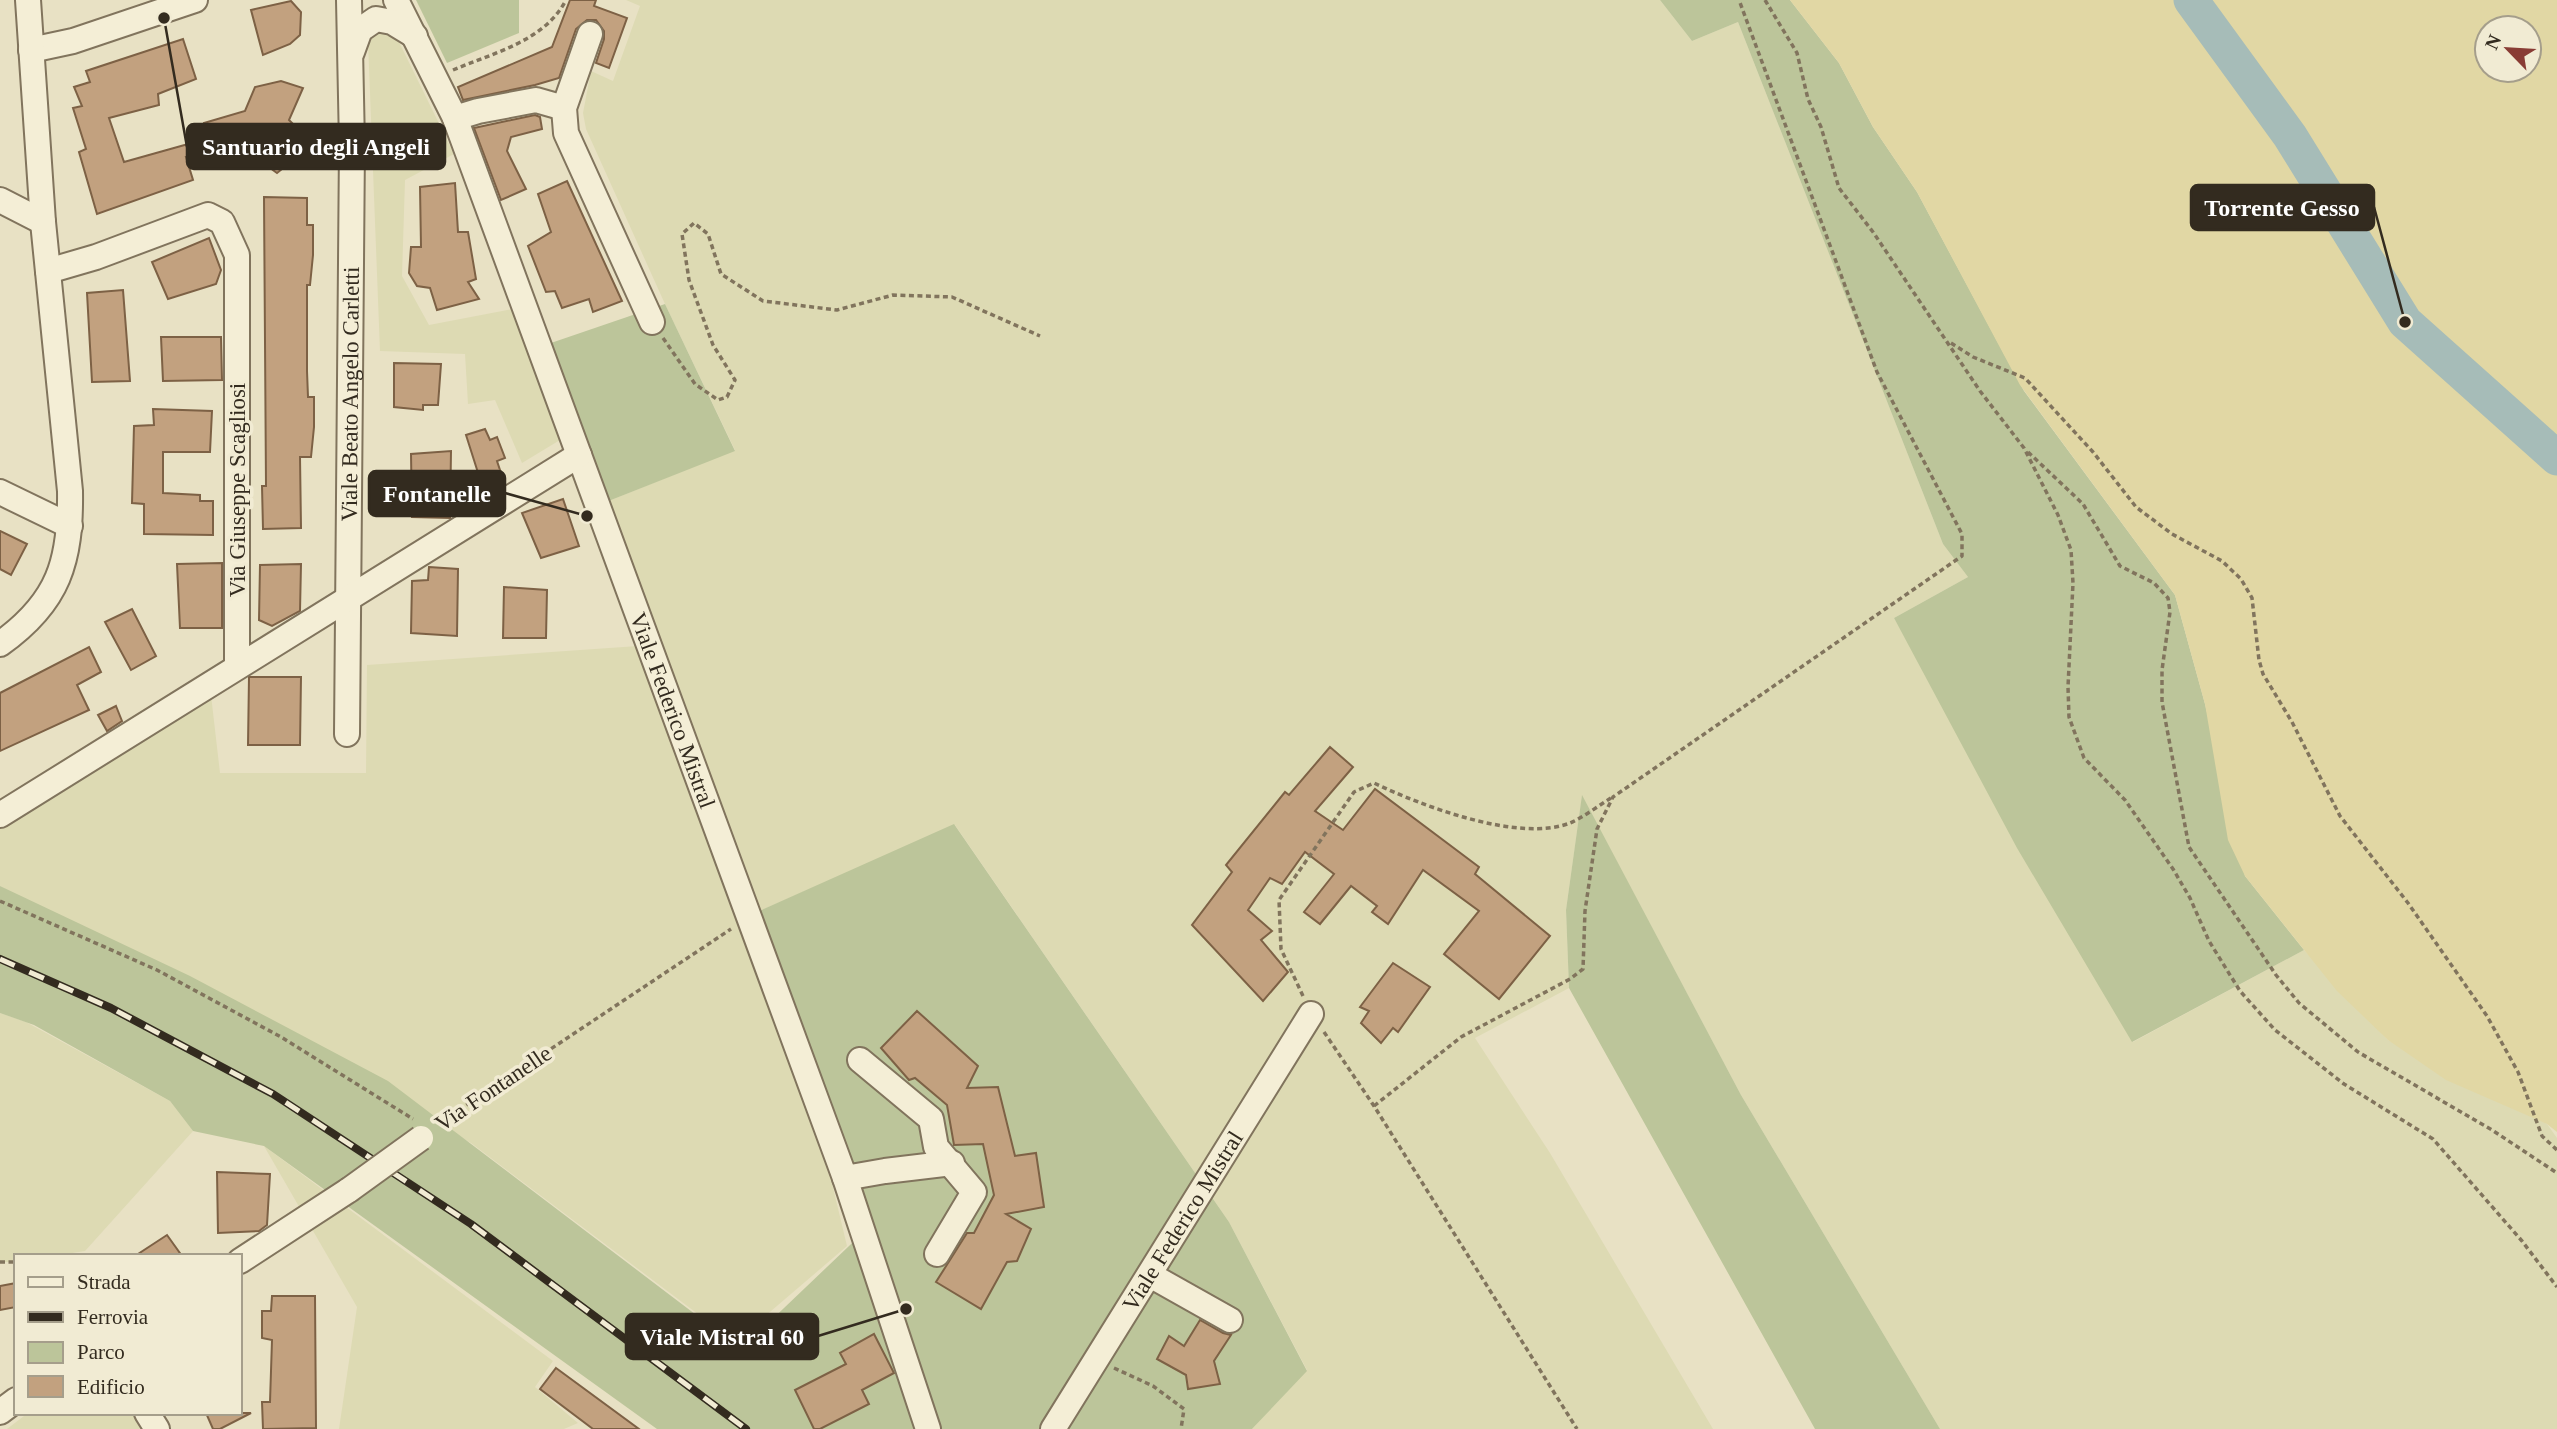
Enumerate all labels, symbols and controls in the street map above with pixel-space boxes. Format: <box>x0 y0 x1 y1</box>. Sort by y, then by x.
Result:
north arrow <box>2473 14 2543 84</box>
text: N <box>2481 31 2506 53</box>
callout: Santuario degli Angeli <box>187 124 445 169</box>
text: Santuario degli Angeli <box>202 134 430 160</box>
callout: Torrente Gesso <box>2191 185 2374 230</box>
text: Torrente Gesso <box>2204 195 2360 221</box>
street label: Viale Beato Angelo Carletti <box>337 266 364 522</box>
street label: Via Giuseppe Scagliosi <box>225 383 250 597</box>
callout: Fontanelle <box>369 471 505 516</box>
text: Fontanelle <box>383 481 491 507</box>
street label: Viale Federico Mistral <box>625 609 720 812</box>
street label: Via Fontanelle <box>430 1040 556 1136</box>
street label: Viale Federico Mistral <box>1118 1127 1248 1316</box>
legend <box>14 1254 242 1415</box>
text: Strada <box>77 1270 131 1294</box>
text: Ferrovia <box>77 1305 149 1329</box>
callout: Viale Mistral 60 <box>626 1314 818 1359</box>
text: Viale Mistral 60 <box>640 1324 804 1350</box>
text: Parco <box>77 1340 125 1364</box>
text: Edificio <box>77 1375 145 1399</box>

